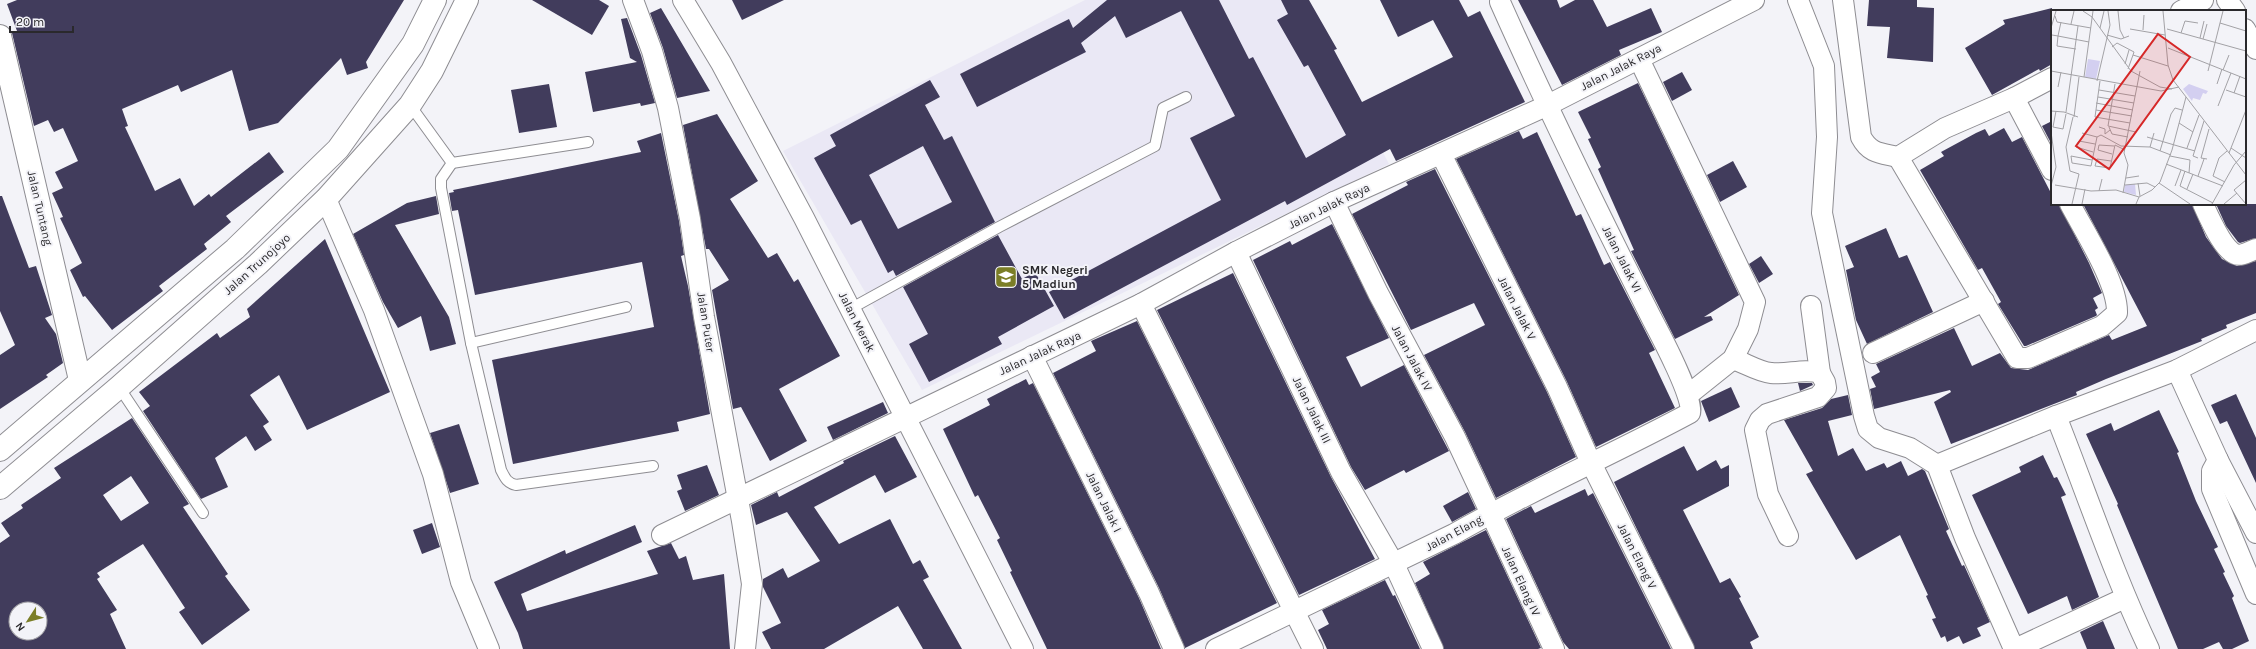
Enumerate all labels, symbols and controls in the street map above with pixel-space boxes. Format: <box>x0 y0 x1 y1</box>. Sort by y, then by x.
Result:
scale bar <box>10 8 73 34</box>
inset map <box>2051 10 2246 205</box>
text: 20 m <box>16 15 44 29</box>
street label: Jalan Jalak Raya <box>1578 41 1664 93</box>
street label: Jalan Tuntang <box>25 169 55 247</box>
street label: Jalan Jalak Raya <box>1286 180 1372 232</box>
street label: Jalan Jalak VI <box>1599 223 1645 295</box>
street label: Jalan Trunojoyo <box>221 231 293 297</box>
place label: SMK Negeri 5 Madiun <box>1022 263 1088 291</box>
school or university icon: SMK Negeri 5 Madiun <box>993 264 1019 290</box>
street label: Jalan Jalak V <box>1495 274 1539 342</box>
street label: Jalan Merak <box>836 290 878 355</box>
street label: Jalan Puter <box>694 291 718 354</box>
street label: Jalan Jalak IV <box>1389 323 1435 394</box>
street label: Jalan Jalak Raya <box>997 328 1083 378</box>
street label: Jalan Jalak III <box>1290 374 1334 446</box>
street label: Jalan Jalak I <box>1083 469 1125 535</box>
street label: Jalan Elang <box>1423 512 1485 554</box>
street label: Jalan Elang V <box>1614 521 1660 591</box>
street label: Jalan Elang IV <box>1499 544 1543 618</box>
north arrow <box>8 601 48 641</box>
text: N <box>13 620 28 634</box>

